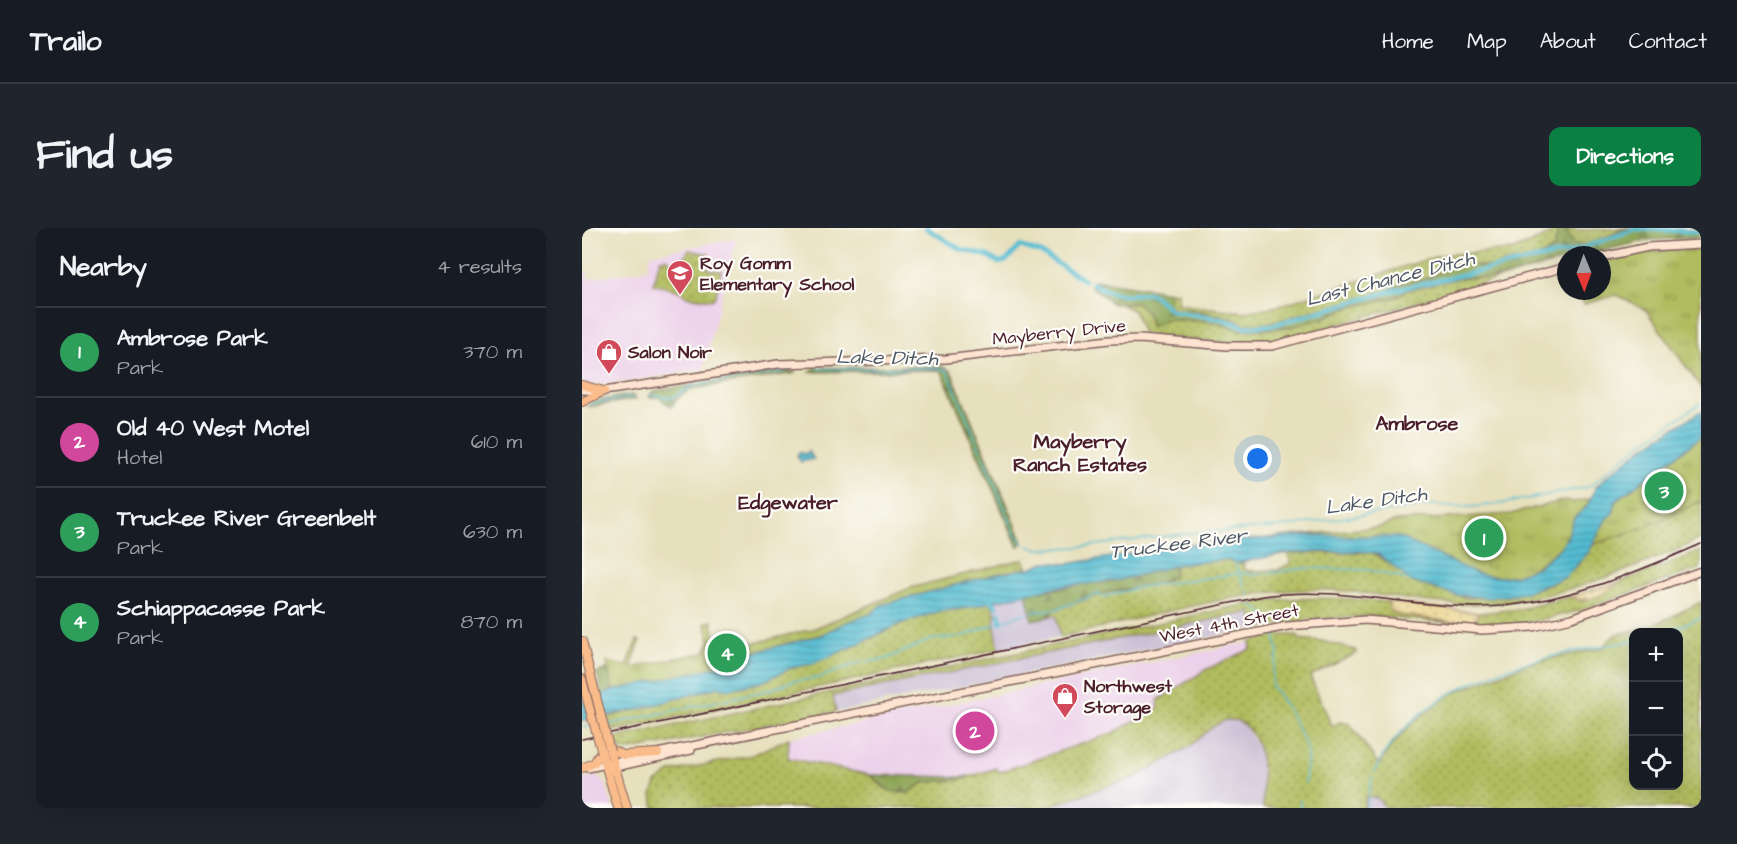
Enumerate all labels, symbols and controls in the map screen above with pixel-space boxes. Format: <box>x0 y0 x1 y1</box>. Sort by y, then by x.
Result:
text: Trailo <box>30 22 102 61</box>
text: Home <box>1382 27 1434 56</box>
text: Map <box>1467 27 1507 56</box>
text: About <box>1540 27 1596 56</box>
text: Contact <box>1629 27 1707 56</box>
text: Find us <box>36 127 173 185</box>
button: Directions <box>1549 127 1701 186</box>
water label: Last Chance Ditch <box>1303 244 1478 313</box>
north arrow <box>1557 246 1611 300</box>
text: Nearby <box>60 249 147 285</box>
place label: Roy Gomm Elementary School <box>700 251 855 298</box>
text: 4 results <box>437 253 522 281</box>
school or university icon: Roy Gomm Elementary School <box>665 258 695 296</box>
street label: Mayberry Drive <box>991 313 1127 353</box>
text: Ambrose Park <box>117 323 268 354</box>
shop icon: Salon Noir <box>594 337 624 375</box>
text: 1 <box>78 338 81 366</box>
text: 370 m <box>463 338 522 366</box>
place label: Salon Noir <box>627 340 712 365</box>
water label: Lake Ditch <box>836 343 939 373</box>
text: Park <box>117 354 163 382</box>
district label: Ambrose <box>1376 410 1459 438</box>
text: Old 40 West Motel <box>117 413 309 444</box>
text: 2 <box>74 428 85 456</box>
text: 610 m <box>471 428 522 456</box>
district label: Mayberry Ranch Estates <box>1013 428 1147 479</box>
text: Hotel <box>117 444 162 472</box>
your location <box>1243 444 1272 473</box>
pin: 3 <box>1644 468 1684 514</box>
water label: Lake Ditch <box>1324 480 1430 522</box>
district label: Edgewater <box>738 489 839 518</box>
text: Truckee River Greenbelt <box>117 503 376 534</box>
pin: 1 <box>1464 516 1504 560</box>
text: 3 <box>74 518 85 546</box>
text: 630 m <box>463 518 522 546</box>
water label: Truckee River <box>1108 521 1250 566</box>
text: Park <box>117 534 163 562</box>
text: Schiappacasse Park <box>117 593 325 624</box>
street label: West 4th Street <box>1157 598 1302 649</box>
text: 4 <box>73 608 86 636</box>
text: 870 m <box>461 608 522 636</box>
text: Park <box>117 624 163 652</box>
map controls <box>1629 628 1683 790</box>
button: + <box>1629 628 1683 682</box>
pin: 4 <box>708 630 746 676</box>
place label: Northwest Storage <box>1083 674 1173 721</box>
shop icon: Northwest Storage <box>1050 681 1080 719</box>
button: − <box>1629 682 1683 736</box>
pin: 2 <box>956 708 994 754</box>
button: locate <box>1629 736 1683 790</box>

